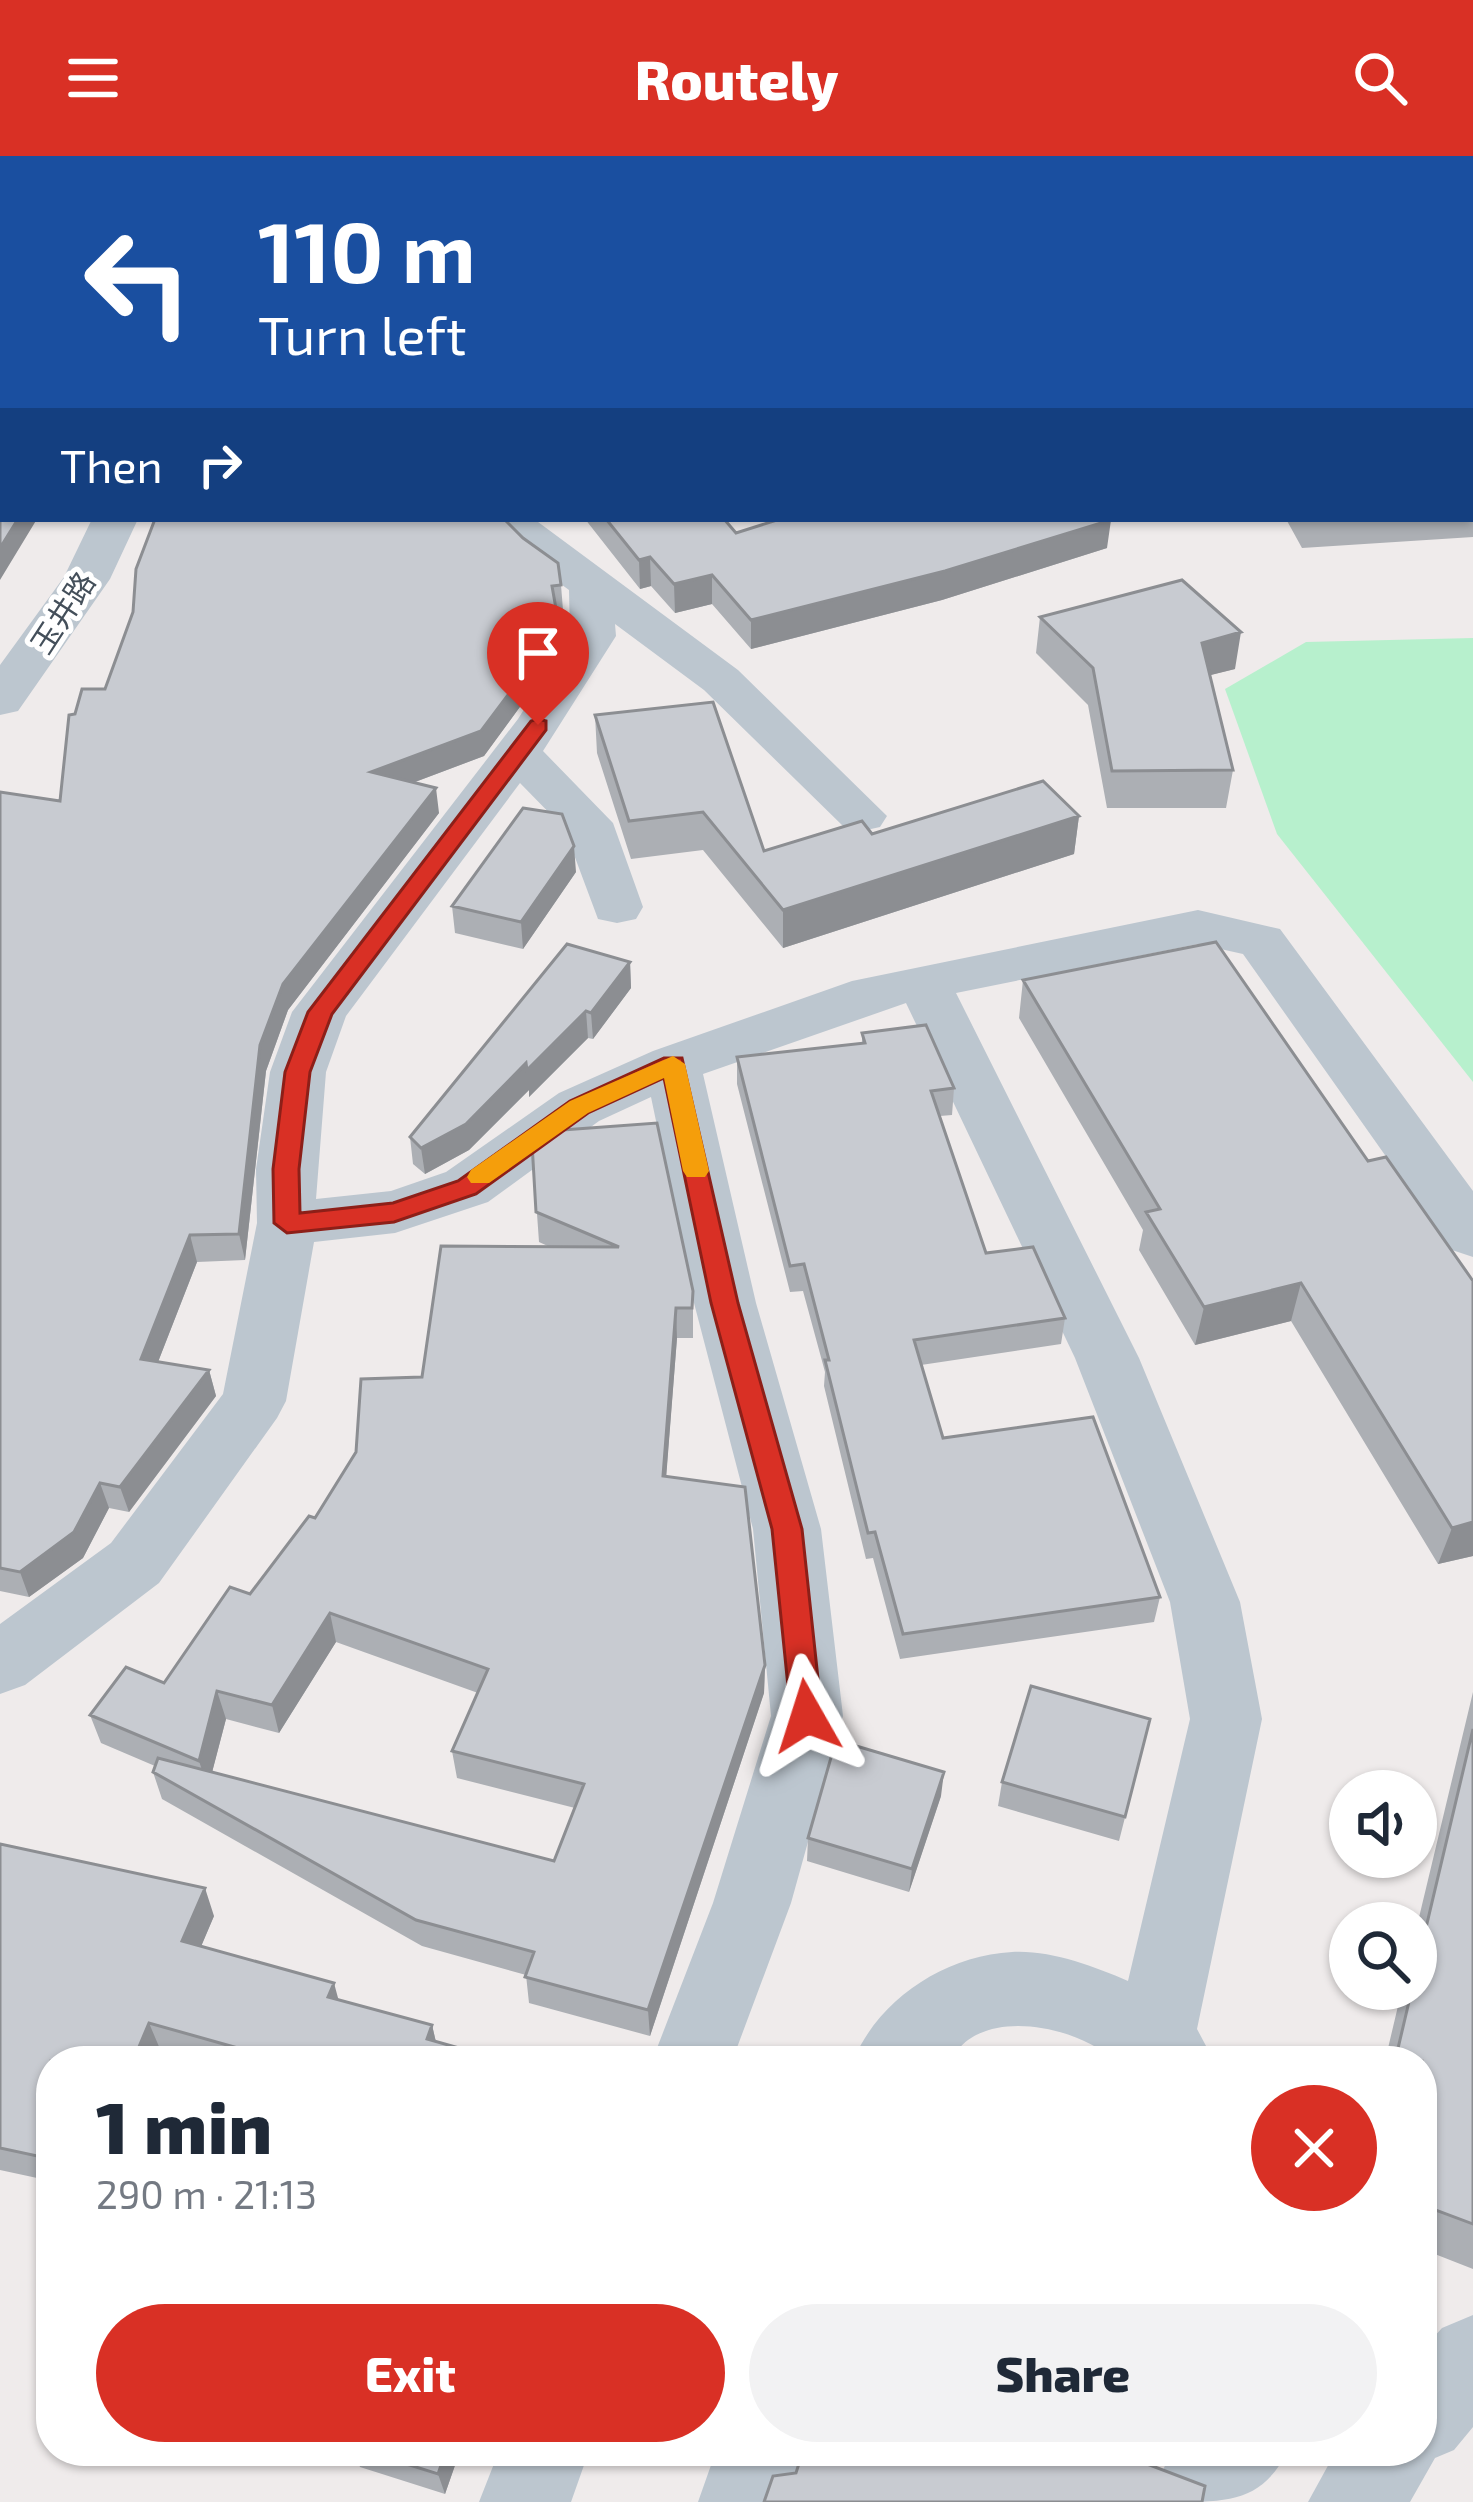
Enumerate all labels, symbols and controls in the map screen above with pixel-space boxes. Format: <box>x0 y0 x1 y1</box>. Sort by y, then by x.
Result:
icon: menu <box>60 45 126 111</box>
icon: search <box>1347 45 1413 111</box>
text: Routely <box>635 46 838 111</box>
text: 110 m <box>258 199 476 300</box>
icon: left <box>60 204 216 360</box>
text: Turn left <box>258 301 467 366</box>
icon: right <box>187 432 253 498</box>
text: Then <box>60 438 163 492</box>
street label: 玉井路 <box>22 564 102 660</box>
pin <box>487 602 589 725</box>
icon: arrive <box>505 620 571 686</box>
position arrow <box>744 1653 870 1779</box>
map controls <box>1329 1770 1437 2010</box>
button: sound <box>1329 1770 1437 1878</box>
button: search <box>1329 1902 1437 2010</box>
text: 1 min <box>96 2082 272 2168</box>
button: close <box>1251 2085 1377 2211</box>
text: 290 m · 21:13 <box>96 2170 317 2217</box>
button: Exit <box>96 2304 725 2442</box>
button: Share <box>749 2304 1377 2442</box>

